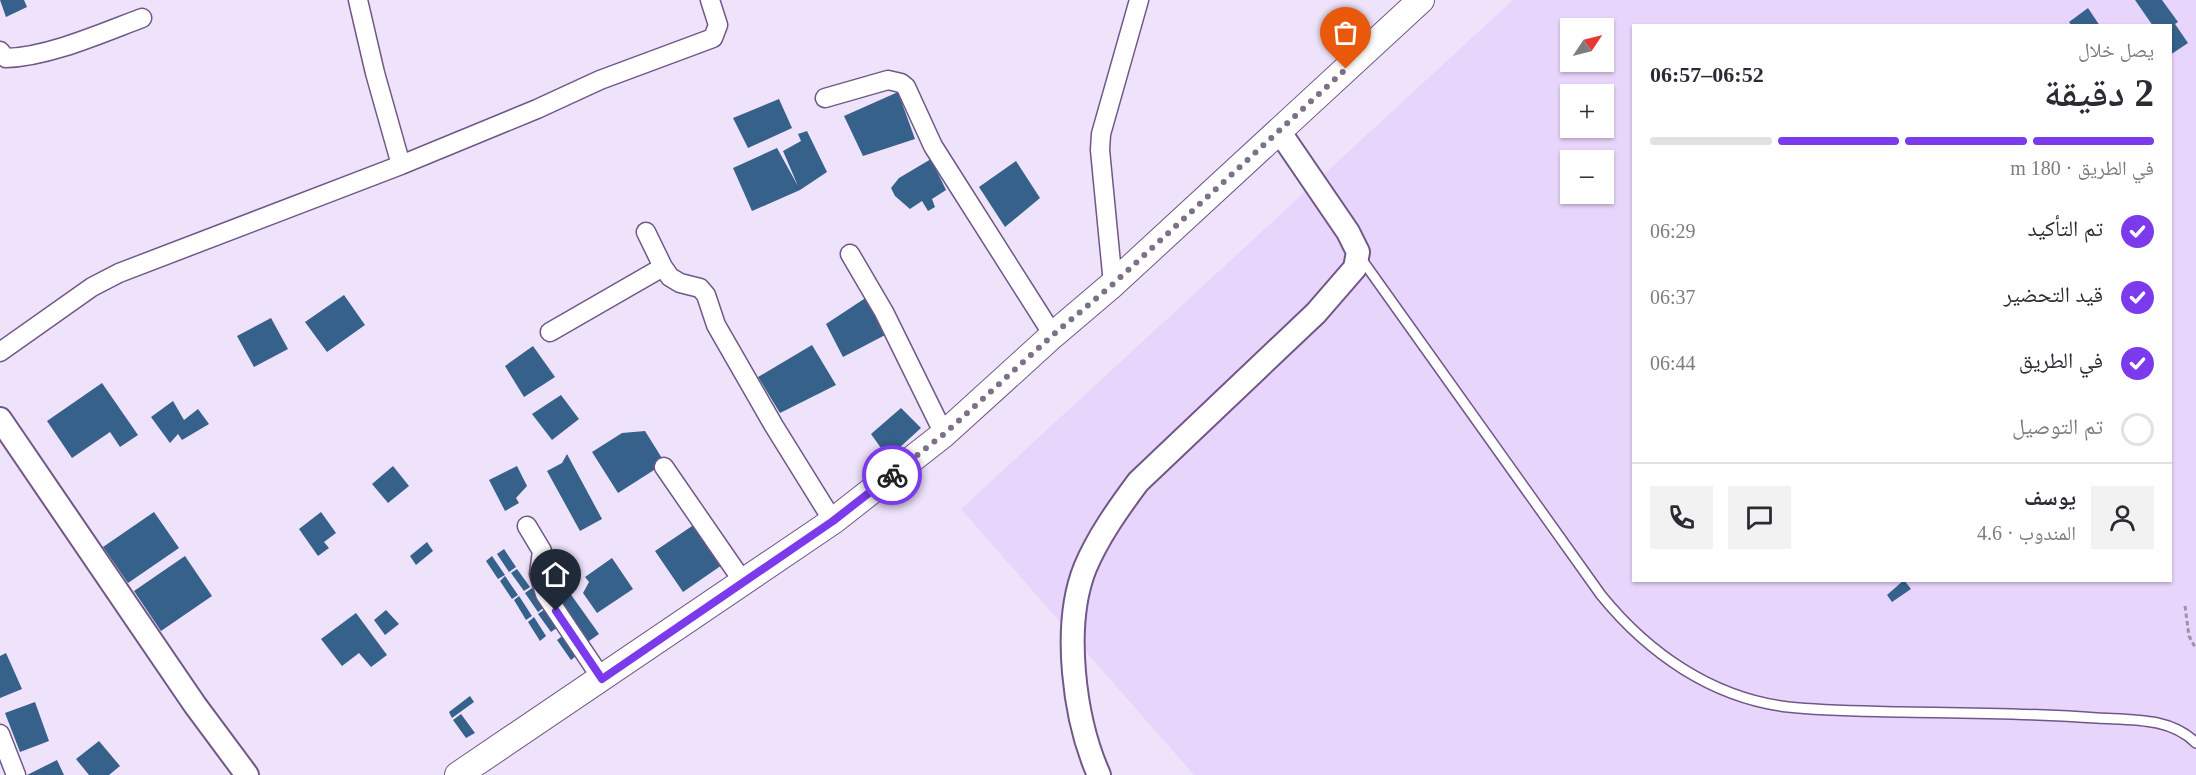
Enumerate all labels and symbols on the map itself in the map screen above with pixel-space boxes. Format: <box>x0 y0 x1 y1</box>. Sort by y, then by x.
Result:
pin <box>1320 7 1371 69</box>
north arrow <box>1560 18 1614 72</box>
courier <box>862 445 922 505</box>
pin <box>530 549 581 611</box>

